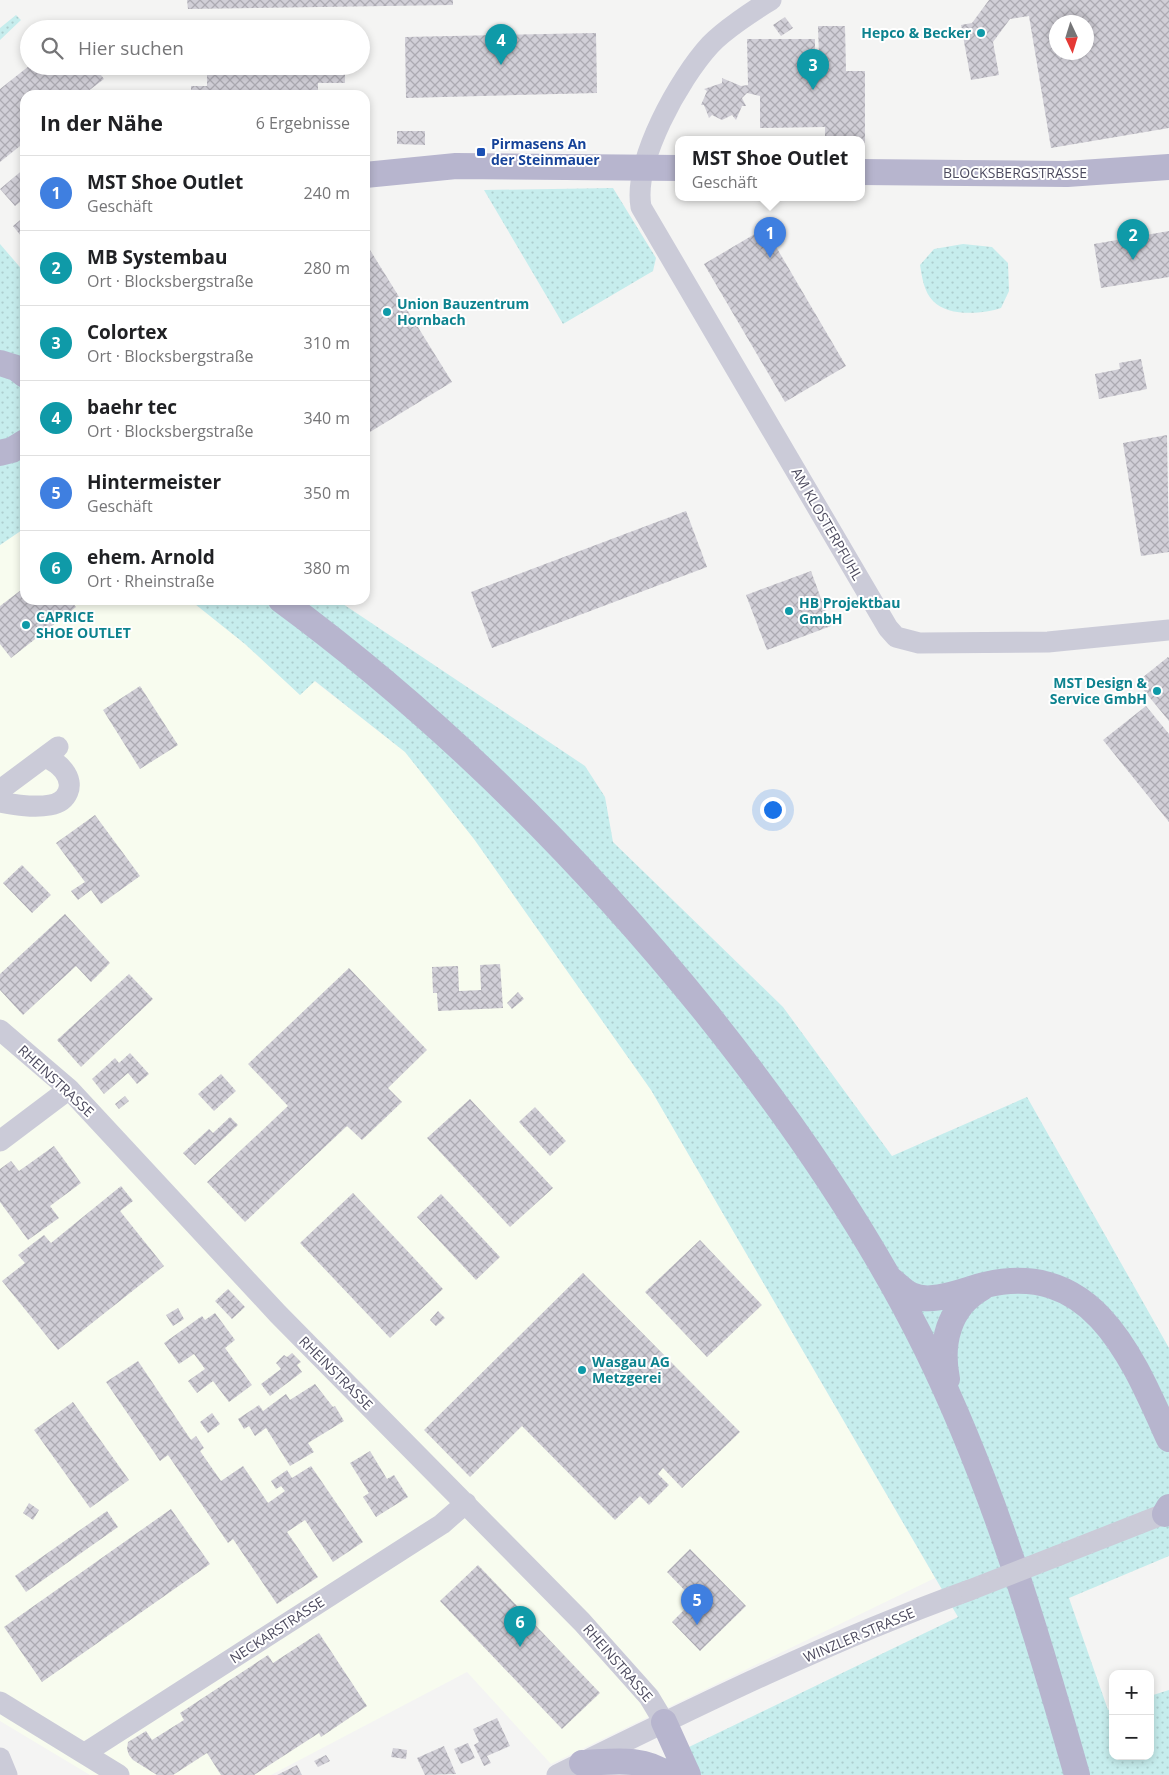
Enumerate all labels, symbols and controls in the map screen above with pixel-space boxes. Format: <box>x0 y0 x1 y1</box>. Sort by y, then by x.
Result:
north arrow <box>1049 15 1094 60</box>
search box <box>20 20 370 75</box>
place label: Hepco & Becker <box>861 23 972 42</box>
pin: 4 <box>485 24 517 65</box>
marker: Hepco & Becker <box>975 27 987 39</box>
icon: search <box>38 34 66 62</box>
text: Hier suchen <box>78 35 184 61</box>
pin: 3 <box>797 49 829 90</box>
text: In der Nähe <box>40 109 163 137</box>
text: 6 Ergebnisse <box>256 112 350 134</box>
place label: Pirmasens An der Steinmauer <box>491 134 600 169</box>
popup <box>675 136 865 201</box>
text: MST Shoe Outlet <box>692 145 848 171</box>
marker: Pirmasens An der Steinmauer <box>475 146 487 158</box>
street label: BLOCKSBERGSTRASSE <box>943 163 1087 182</box>
text: MST Shoe Outlet <box>87 169 243 195</box>
text: Geschäft <box>692 171 758 193</box>
text: 1 <box>51 182 61 204</box>
text: 240 m <box>304 182 350 204</box>
text: Geschäft <box>87 195 153 217</box>
pin: 1 <box>754 217 786 258</box>
pin: 2 <box>1117 219 1149 260</box>
text: MB Systembau <box>87 244 227 270</box>
text: 2 <box>51 257 61 279</box>
text: 280 m <box>304 257 350 279</box>
text: Ort · Blocksbergstraße <box>87 270 254 292</box>
place label: Union Bauzentrum Hornbach <box>397 294 529 329</box>
marker: Union Bauzentrum Hornbach <box>381 306 393 318</box>
text: Colortex <box>87 319 168 345</box>
text: 3 <box>51 332 61 354</box>
text: 310 m <box>304 332 350 354</box>
text: Ort · Blocksbergstraße <box>87 345 254 367</box>
text: baehr tec <box>87 394 177 420</box>
text: 4 <box>51 407 61 429</box>
text: 340 m <box>304 407 350 429</box>
text: Ort · Blocksbergstraße <box>87 420 254 442</box>
street label: AM KLOSTERPFUHL <box>787 464 867 584</box>
text: Hintermeister <box>87 469 221 495</box>
text: 5 <box>51 482 61 504</box>
text: 350 m <box>304 482 350 504</box>
text: Geschäft <box>87 495 153 517</box>
text: ehem. Arnold <box>87 544 215 570</box>
text: 6 <box>51 557 61 579</box>
text: 380 m <box>304 557 350 579</box>
text: Ort · Rheinstraße <box>87 570 214 592</box>
place label: HB Projektbau GmbH <box>799 593 900 628</box>
marker: HB Projektbau GmbH <box>783 605 795 617</box>
place label: CAPRICE SHOE OUTLET <box>36 607 131 642</box>
marker: CAPRICE SHOE OUTLET <box>20 619 32 631</box>
place label: MST Design & Service GmbH <box>1050 673 1147 708</box>
marker: MST Design & Service GmbH <box>1151 685 1163 697</box>
your location <box>760 797 786 823</box>
street label: RHEINSTRASSE <box>14 1041 98 1121</box>
street label: RHEINSTRASSE <box>295 1332 377 1414</box>
place label: Wasgau AG Metzgerei <box>592 1352 670 1387</box>
marker: Wasgau AG Metzgerei <box>576 1364 588 1376</box>
pin: 5 <box>681 1584 713 1625</box>
street label: NECKARSTRASSE <box>226 1592 328 1667</box>
street label: WINZLER STRASSE <box>800 1603 917 1666</box>
pin: 6 <box>504 1606 536 1647</box>
street label: RHEINSTRASSE <box>579 1620 657 1706</box>
map controls <box>1109 1670 1154 1760</box>
button: + <box>1109 1670 1154 1715</box>
button: − <box>1109 1715 1154 1760</box>

